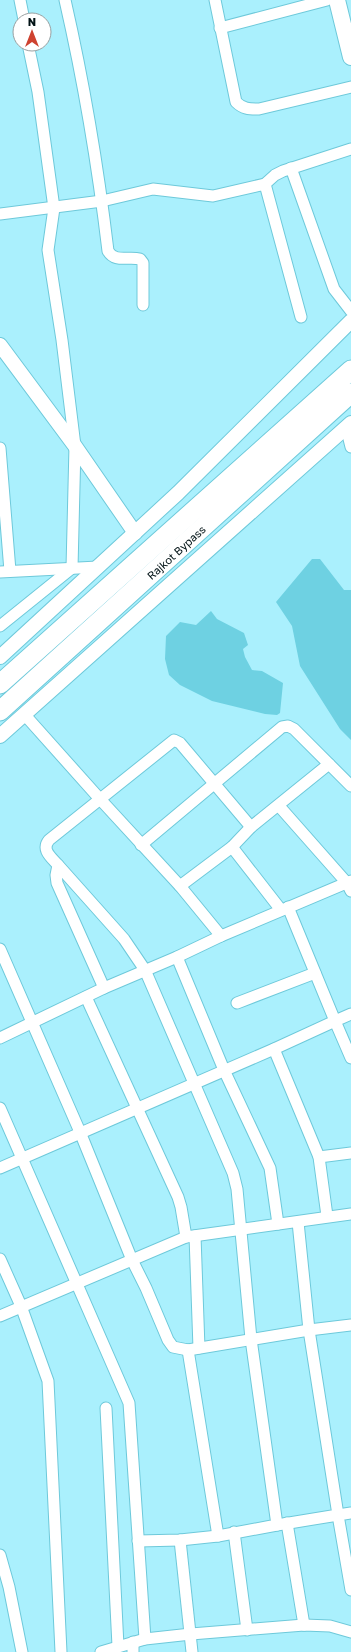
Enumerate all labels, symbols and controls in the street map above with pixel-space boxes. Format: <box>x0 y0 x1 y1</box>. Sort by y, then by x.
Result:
north arrow <box>12 12 52 52</box>
text: N <box>28 15 36 28</box>
street label: Rajkot Bypass <box>144 522 208 582</box>

